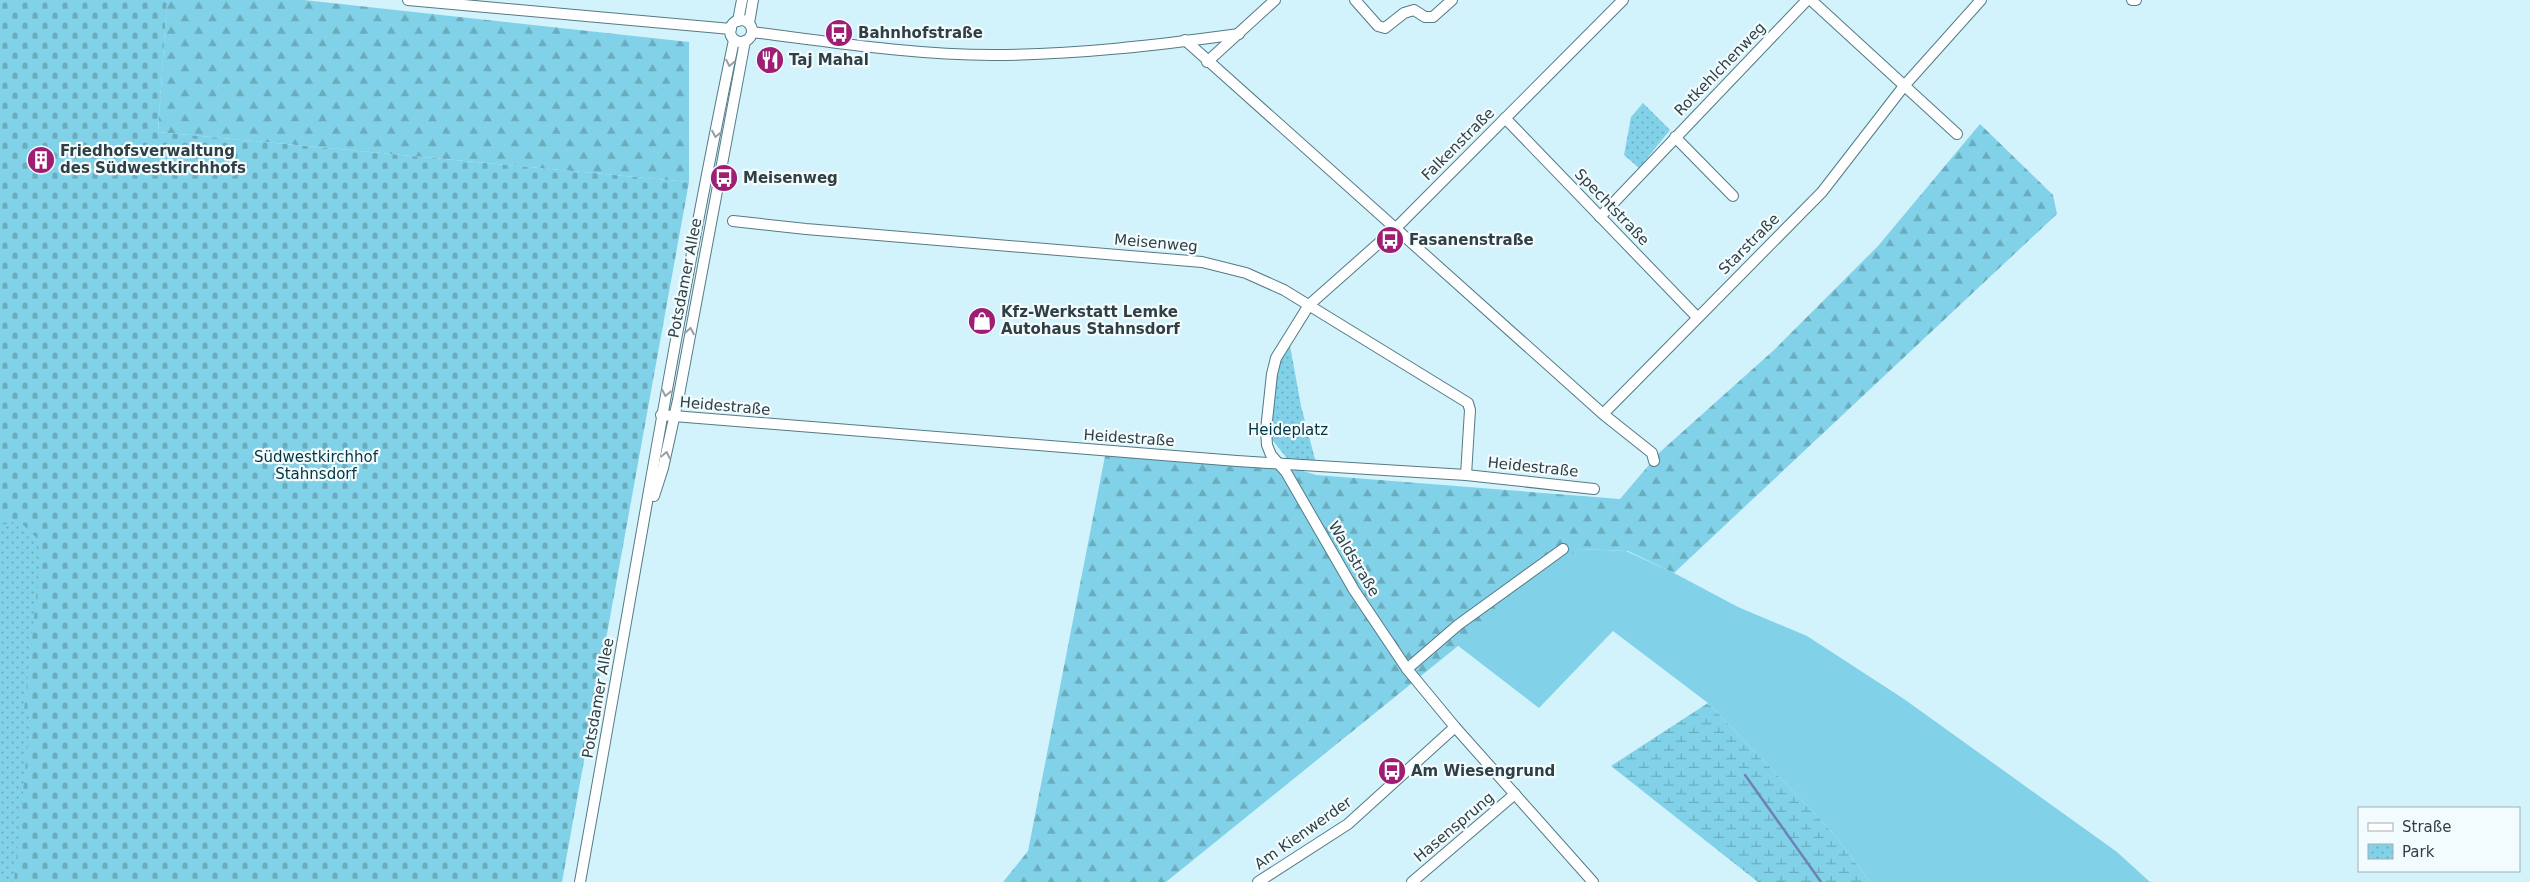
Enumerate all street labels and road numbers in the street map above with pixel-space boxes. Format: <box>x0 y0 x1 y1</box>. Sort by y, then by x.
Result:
street label: Rotkehlchenweg <box>1671 18 1769 120</box>
street label: Falkenstraße <box>1418 104 1498 184</box>
street label: Spechtstraße <box>1571 165 1653 249</box>
street label: Starstraße <box>1715 210 1783 278</box>
street label: Potsdamer Allee <box>665 216 705 340</box>
street label: Meisenweg <box>1113 230 1199 256</box>
street label: Heidestraße <box>679 393 771 419</box>
street label: Heidestraße <box>1083 426 1175 450</box>
street label: Heidestraße <box>1487 453 1579 481</box>
street label: Waldstraße <box>1325 518 1383 600</box>
street label: Potsdamer Allee <box>579 636 617 760</box>
street label: Hasensprung <box>1410 788 1498 866</box>
street label: Am Kienwerder <box>1251 792 1356 873</box>

